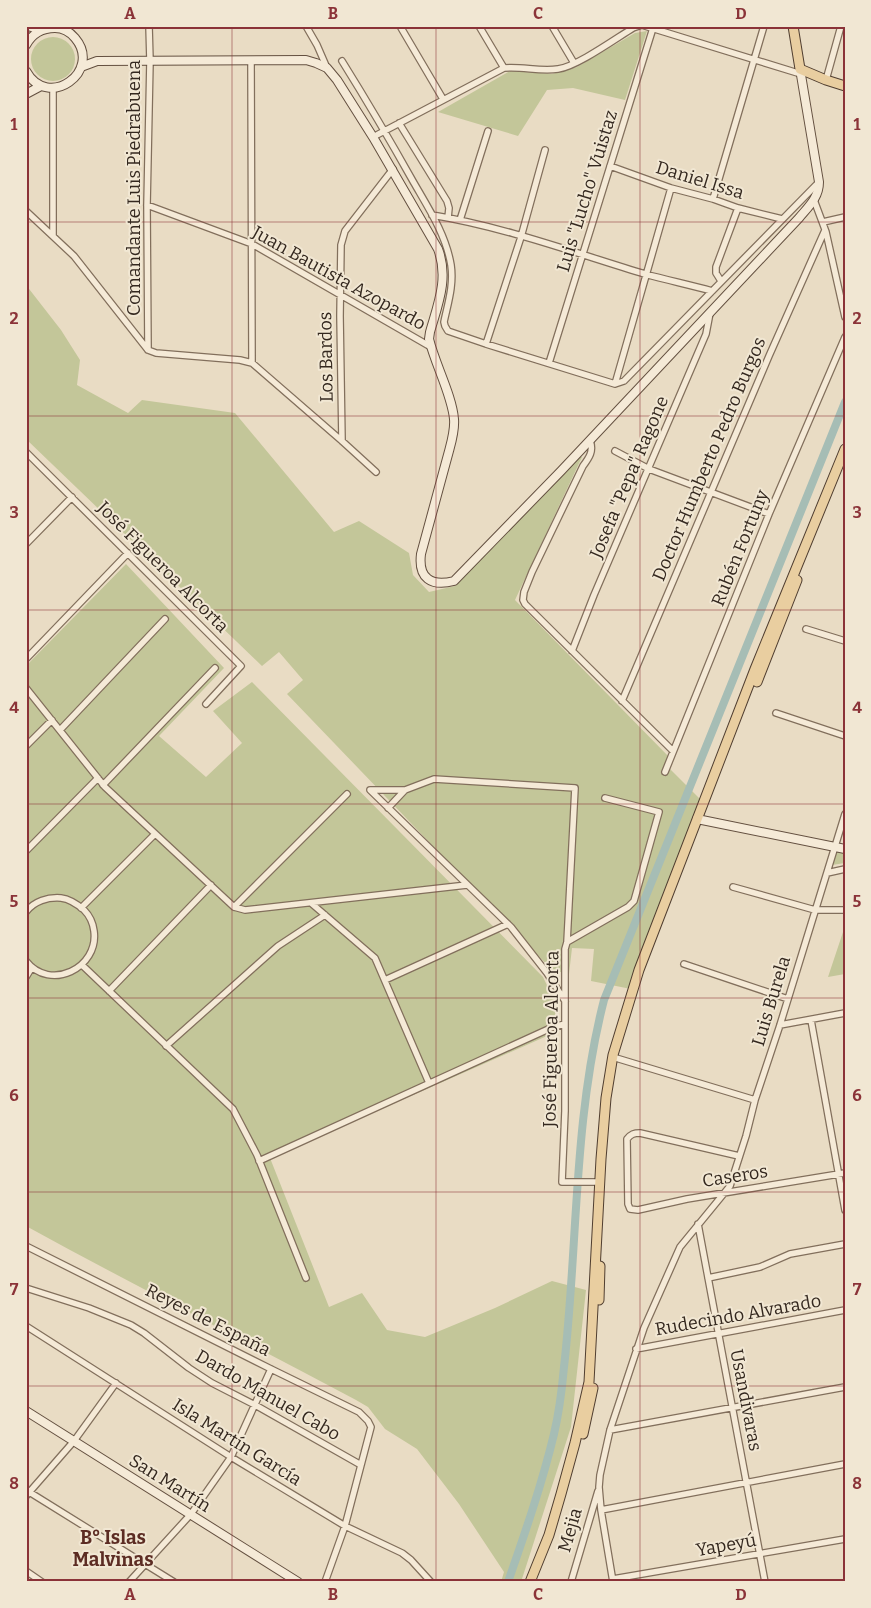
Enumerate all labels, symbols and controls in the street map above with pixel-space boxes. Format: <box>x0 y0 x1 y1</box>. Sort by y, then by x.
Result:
text: A <box>124 4 136 23</box>
text: B <box>328 4 338 23</box>
text: C <box>533 4 543 23</box>
text: D <box>735 4 747 23</box>
street label: Comandante Luis Piedrabuena <box>123 60 145 316</box>
street label: Luis "Lucho" Vuistaz <box>552 108 622 274</box>
text: 1 <box>11 115 18 134</box>
text: 1 <box>854 115 861 134</box>
street label: Daniel Issa <box>653 156 747 204</box>
street label: Juan Bautista Azopardo <box>248 221 429 335</box>
text: 2 <box>9 309 19 328</box>
text: 2 <box>852 309 862 328</box>
street label: Los Bardos <box>314 312 338 402</box>
street label: Doctor Humberto Pedro Burgos <box>648 334 770 584</box>
street label: Josefa "Pepa" Ragone <box>584 392 673 562</box>
street label: Rubén Fortuny <box>707 486 774 609</box>
street label: José Figueroa Alcorta <box>92 496 233 637</box>
text: 3 <box>9 503 19 522</box>
text: 3 <box>852 503 862 522</box>
text: 4 <box>9 698 19 717</box>
text: 4 <box>852 698 862 717</box>
text: 5 <box>10 892 19 911</box>
text: 5 <box>853 892 862 911</box>
street label: José Figueroa Alcorta <box>538 950 564 1129</box>
street label: Luis Burela <box>747 953 795 1049</box>
text: 6 <box>9 1086 19 1105</box>
text: 6 <box>852 1086 862 1105</box>
street label: Caseros <box>701 1160 769 1192</box>
street label: Reyes de España <box>142 1279 274 1361</box>
text: 7 <box>10 1280 19 1299</box>
text: 7 <box>853 1280 862 1299</box>
street label: Rudecindo Alvarado <box>653 1290 823 1340</box>
street label: Dardo Manuel Cabo <box>192 1345 344 1445</box>
street label: Usandivaras <box>725 1347 767 1453</box>
street label: Isla Martín García <box>168 1393 306 1491</box>
street label: San Martín <box>125 1449 215 1517</box>
text: 8 <box>9 1474 19 1493</box>
text: 8 <box>852 1474 862 1493</box>
street label: Mejia <box>553 1505 587 1555</box>
district label: B° Islas Malvinas <box>72 1526 154 1571</box>
street label: Yapeyú <box>694 1529 758 1561</box>
text: A <box>124 1585 136 1604</box>
text: B <box>328 1585 338 1604</box>
text: C <box>533 1585 543 1604</box>
text: D <box>735 1585 747 1604</box>

